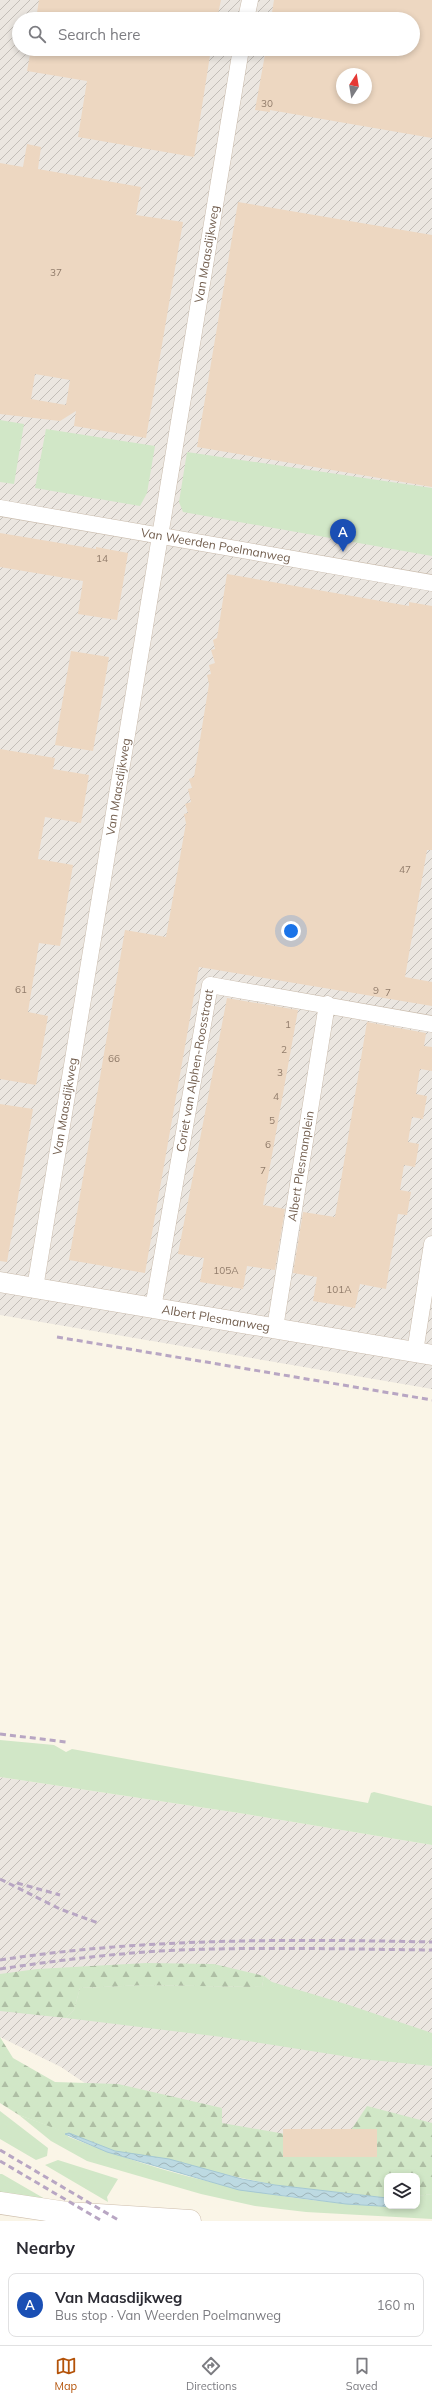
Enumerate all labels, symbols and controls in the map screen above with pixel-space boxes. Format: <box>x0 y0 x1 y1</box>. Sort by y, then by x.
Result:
search box <box>12 12 420 56</box>
icon: search <box>26 23 48 45</box>
text: Search here <box>58 25 140 44</box>
north arrow <box>336 68 372 104</box>
house number: 30 <box>261 97 273 110</box>
street label: Van Maasdijkweg <box>191 204 222 304</box>
house number: 37 <box>50 266 62 279</box>
pin: A <box>330 519 356 552</box>
street label: Van Weerden Poelmanweg <box>140 525 292 565</box>
house number: 14 <box>96 552 108 565</box>
street label: Van Maasdijkweg <box>102 737 133 837</box>
house number: 47 <box>399 863 411 876</box>
your location <box>281 921 301 941</box>
house number: 61 <box>15 983 27 996</box>
house number: 9 <box>373 984 379 997</box>
house number: 7 <box>385 986 391 999</box>
street label: Coriet van Alphen-Roosstraat <box>173 988 216 1153</box>
house number: 1 <box>285 1018 291 1031</box>
house number: 2 <box>281 1043 287 1056</box>
house number: 66 <box>108 1052 120 1065</box>
street label: Van Maasdijkweg <box>49 1056 80 1156</box>
house number: 3 <box>277 1066 283 1079</box>
house number: 4 <box>273 1090 279 1103</box>
street label: Albert Plesmanplein <box>284 1110 317 1222</box>
house number: 5 <box>269 1114 275 1127</box>
house number: 6 <box>265 1138 271 1151</box>
house number: 7 <box>260 1164 266 1177</box>
house number: 105A <box>213 1264 239 1277</box>
house number: 101A <box>326 1283 352 1296</box>
street label: Albert Plesmanweg <box>161 1301 271 1335</box>
map controls <box>384 2173 420 2209</box>
button: layers <box>384 2173 420 2209</box>
text: Nearby <box>16 2237 75 2258</box>
text: Van Maasdijkweg <box>55 2288 182 2307</box>
text: A <box>25 2297 35 2313</box>
text: 160 m <box>377 2297 415 2313</box>
text: Bus stop · Van Weerden Poelmanweg <box>55 2307 281 2323</box>
tab: Map <box>54 2355 77 2393</box>
tab: Directions <box>186 2355 237 2393</box>
tab: Saved <box>346 2355 378 2393</box>

